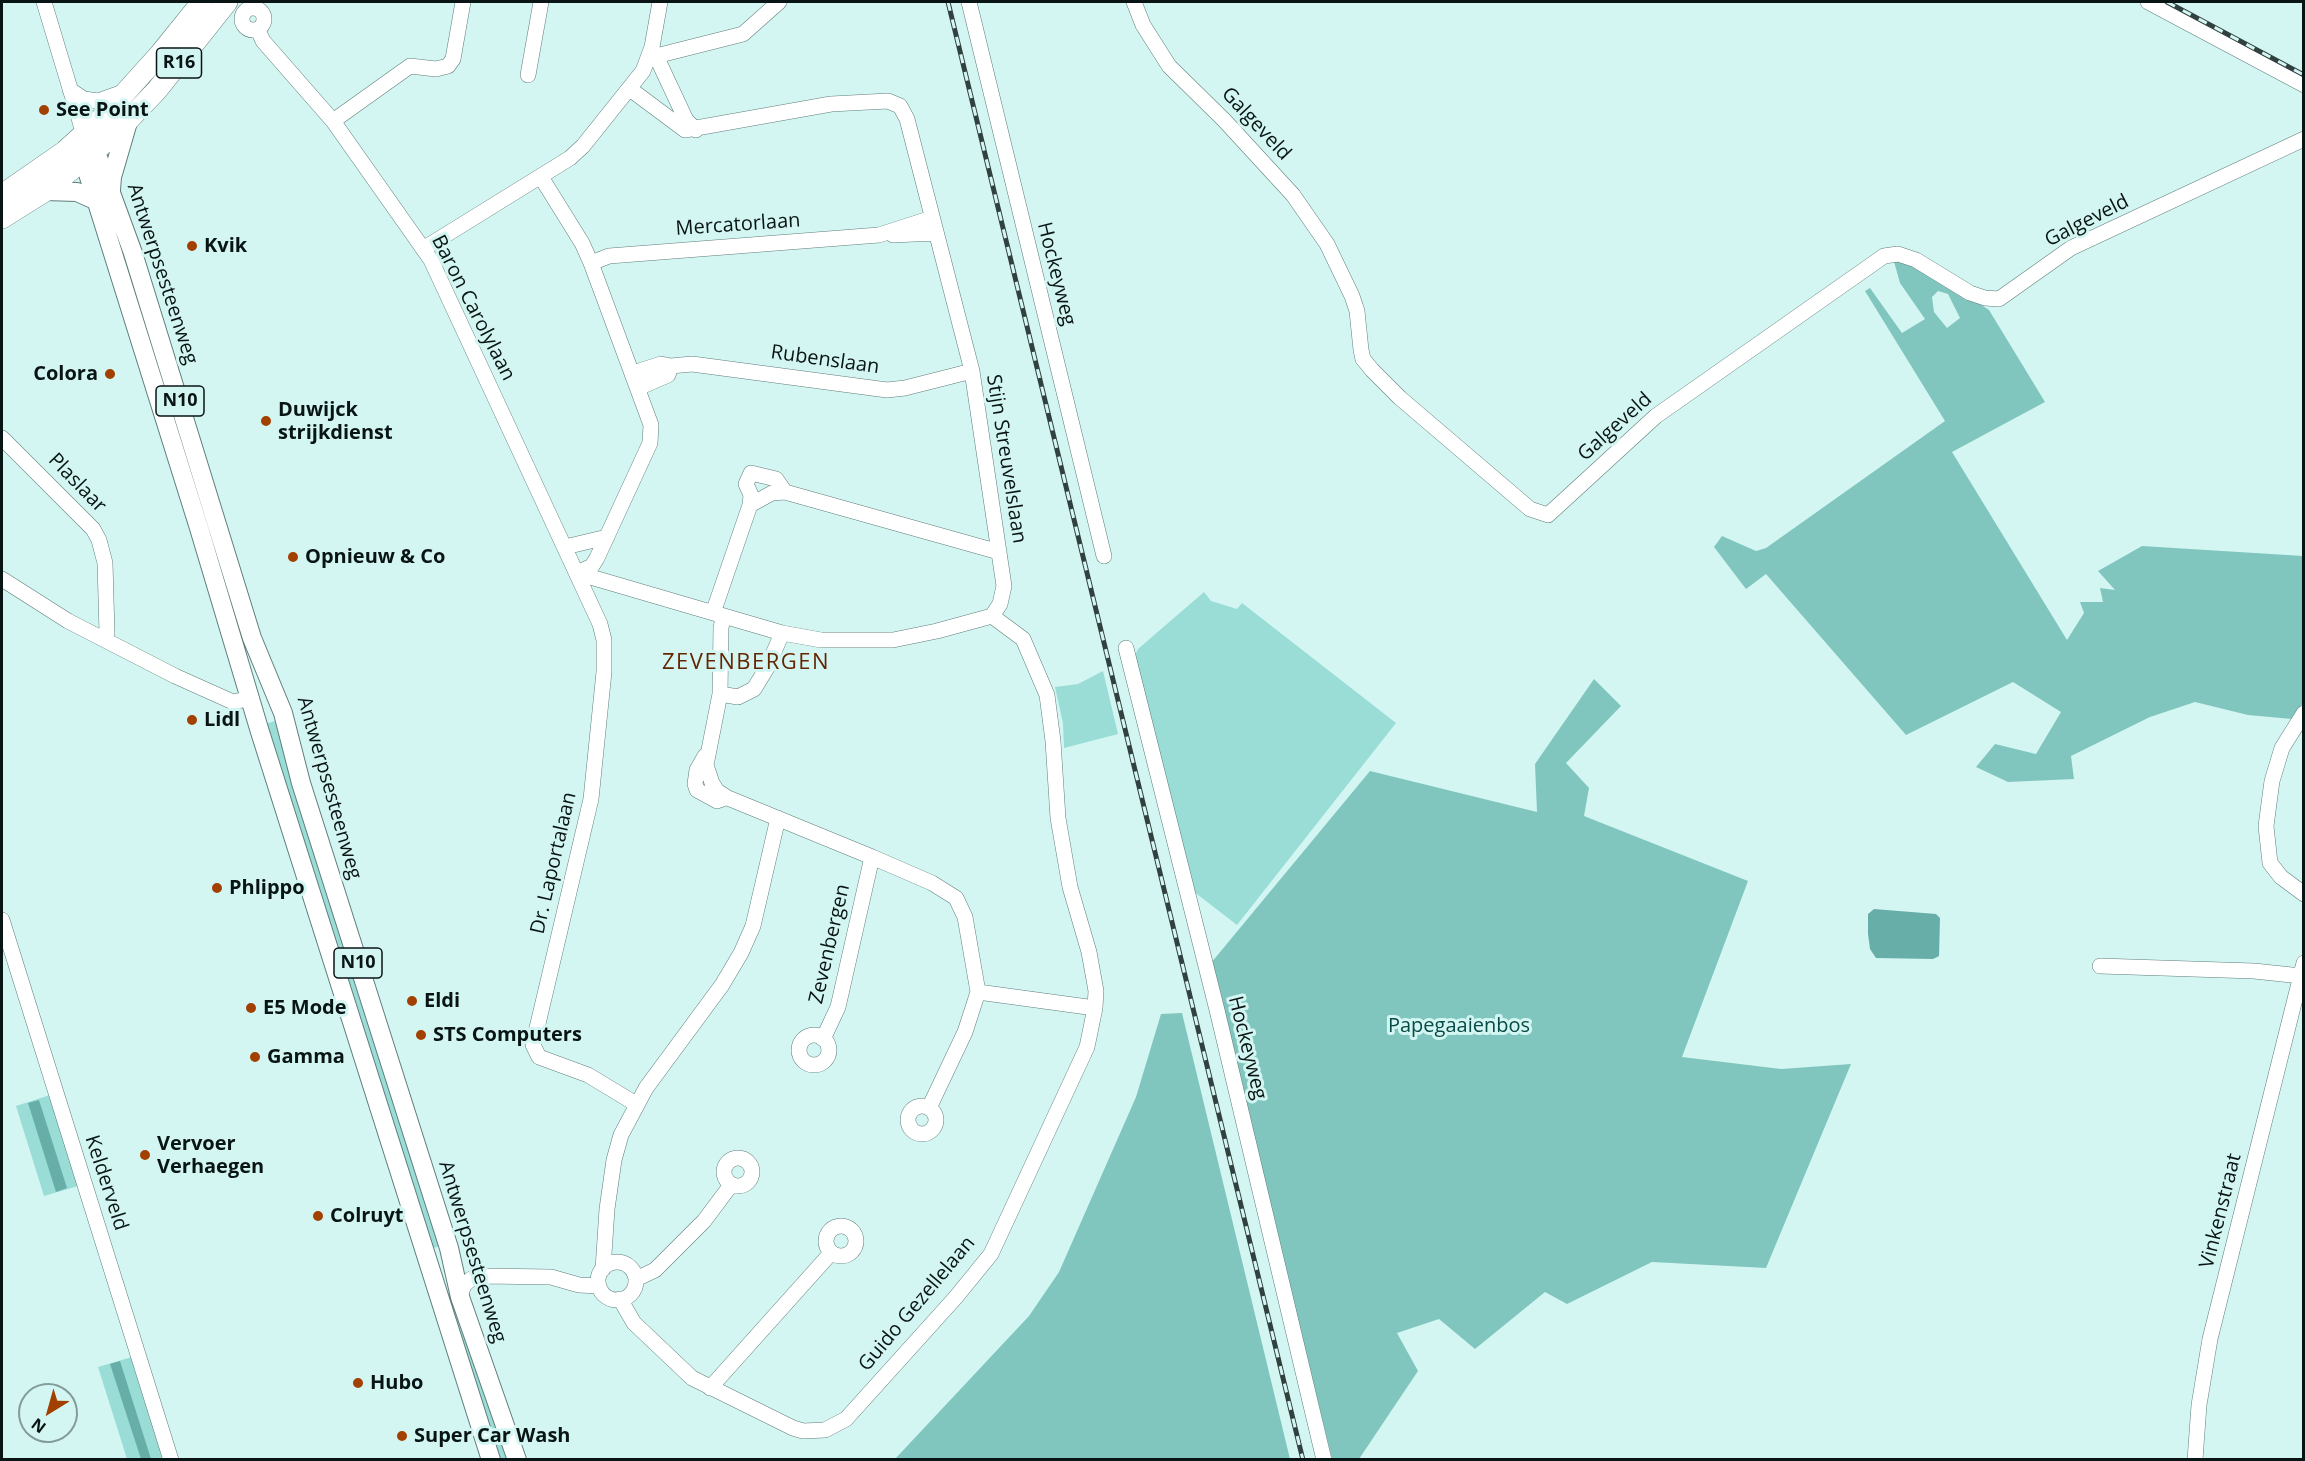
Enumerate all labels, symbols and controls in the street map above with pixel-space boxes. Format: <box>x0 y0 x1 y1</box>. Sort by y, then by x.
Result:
road number: R16 <box>156 48 201 78</box>
street label: Galgeveld <box>1216 82 1296 166</box>
place label: See Point <box>56 98 149 122</box>
marker: See Point <box>37 103 51 117</box>
street label: Antwerpsesteenweg <box>121 180 203 368</box>
street label: Galgeveld <box>2041 190 2133 252</box>
street label: Mercatorlaan <box>675 209 801 241</box>
street label: Hockeyweg <box>1032 220 1080 328</box>
street label: Baron Carolylaan <box>426 231 520 385</box>
place label: Kvik <box>204 234 247 258</box>
marker: Kvik <box>185 239 199 253</box>
street label: Rubenslaan <box>769 341 881 379</box>
place label: Colora <box>33 362 98 386</box>
marker: Colora <box>103 367 117 381</box>
street label: Stijn Streuvelslaan <box>981 373 1031 545</box>
road number: N10 <box>156 386 204 416</box>
street label: Galgeveld <box>1573 388 1657 466</box>
place label: Duwijck strijkdienst <box>278 398 393 445</box>
marker: Duwijck strijkdienst <box>259 414 273 428</box>
street label: Plaslaar <box>43 448 111 518</box>
place label: Opnieuw & Co <box>305 545 445 569</box>
marker: Opnieuw & Co <box>286 550 300 564</box>
district label: ZEVENBERGEN <box>662 650 830 676</box>
street label: Antwerpsesteenweg <box>291 694 367 882</box>
place label: Lidl <box>204 708 240 732</box>
marker: Lidl <box>185 713 199 727</box>
street label: Dr. Laportalaan <box>526 790 582 936</box>
place label: Phlippo <box>229 876 305 900</box>
marker: Phlippo <box>210 881 224 895</box>
street label: Zevenbergen <box>805 882 855 1006</box>
road number: N10 <box>334 948 382 978</box>
place label: Eldi <box>424 989 460 1013</box>
marker: Eldi <box>405 994 419 1008</box>
street label: Hockeyweg <box>1223 994 1271 1102</box>
place label: E5 Mode <box>263 996 347 1020</box>
marker: E5 Mode <box>244 1001 258 1015</box>
park label: Papegaaienbos <box>1388 1014 1530 1038</box>
place label: STS Computers <box>433 1023 582 1047</box>
marker: STS Computers <box>414 1028 428 1042</box>
place label: Gamma <box>267 1045 345 1069</box>
marker: Gamma <box>248 1050 262 1064</box>
street label: Kelderveld <box>79 1132 133 1234</box>
place label: Vervoer Verhaegen <box>157 1132 264 1179</box>
marker: Vervoer Verhaegen <box>138 1148 152 1162</box>
street label: Vinkenstraat <box>2195 1151 2247 1271</box>
street label: Antwerpsesteenweg <box>433 1158 511 1346</box>
place label: Colruyt <box>330 1204 404 1228</box>
marker: Colruyt <box>311 1209 325 1223</box>
street label: Guido Gezellelaan <box>854 1232 980 1376</box>
place label: Hubo <box>370 1371 423 1395</box>
marker: Hubo <box>351 1376 365 1390</box>
north arrow <box>18 1383 78 1443</box>
text: N <box>27 1413 50 1438</box>
place label: Super Car Wash <box>414 1424 571 1448</box>
marker: Super Car Wash <box>395 1429 409 1443</box>

